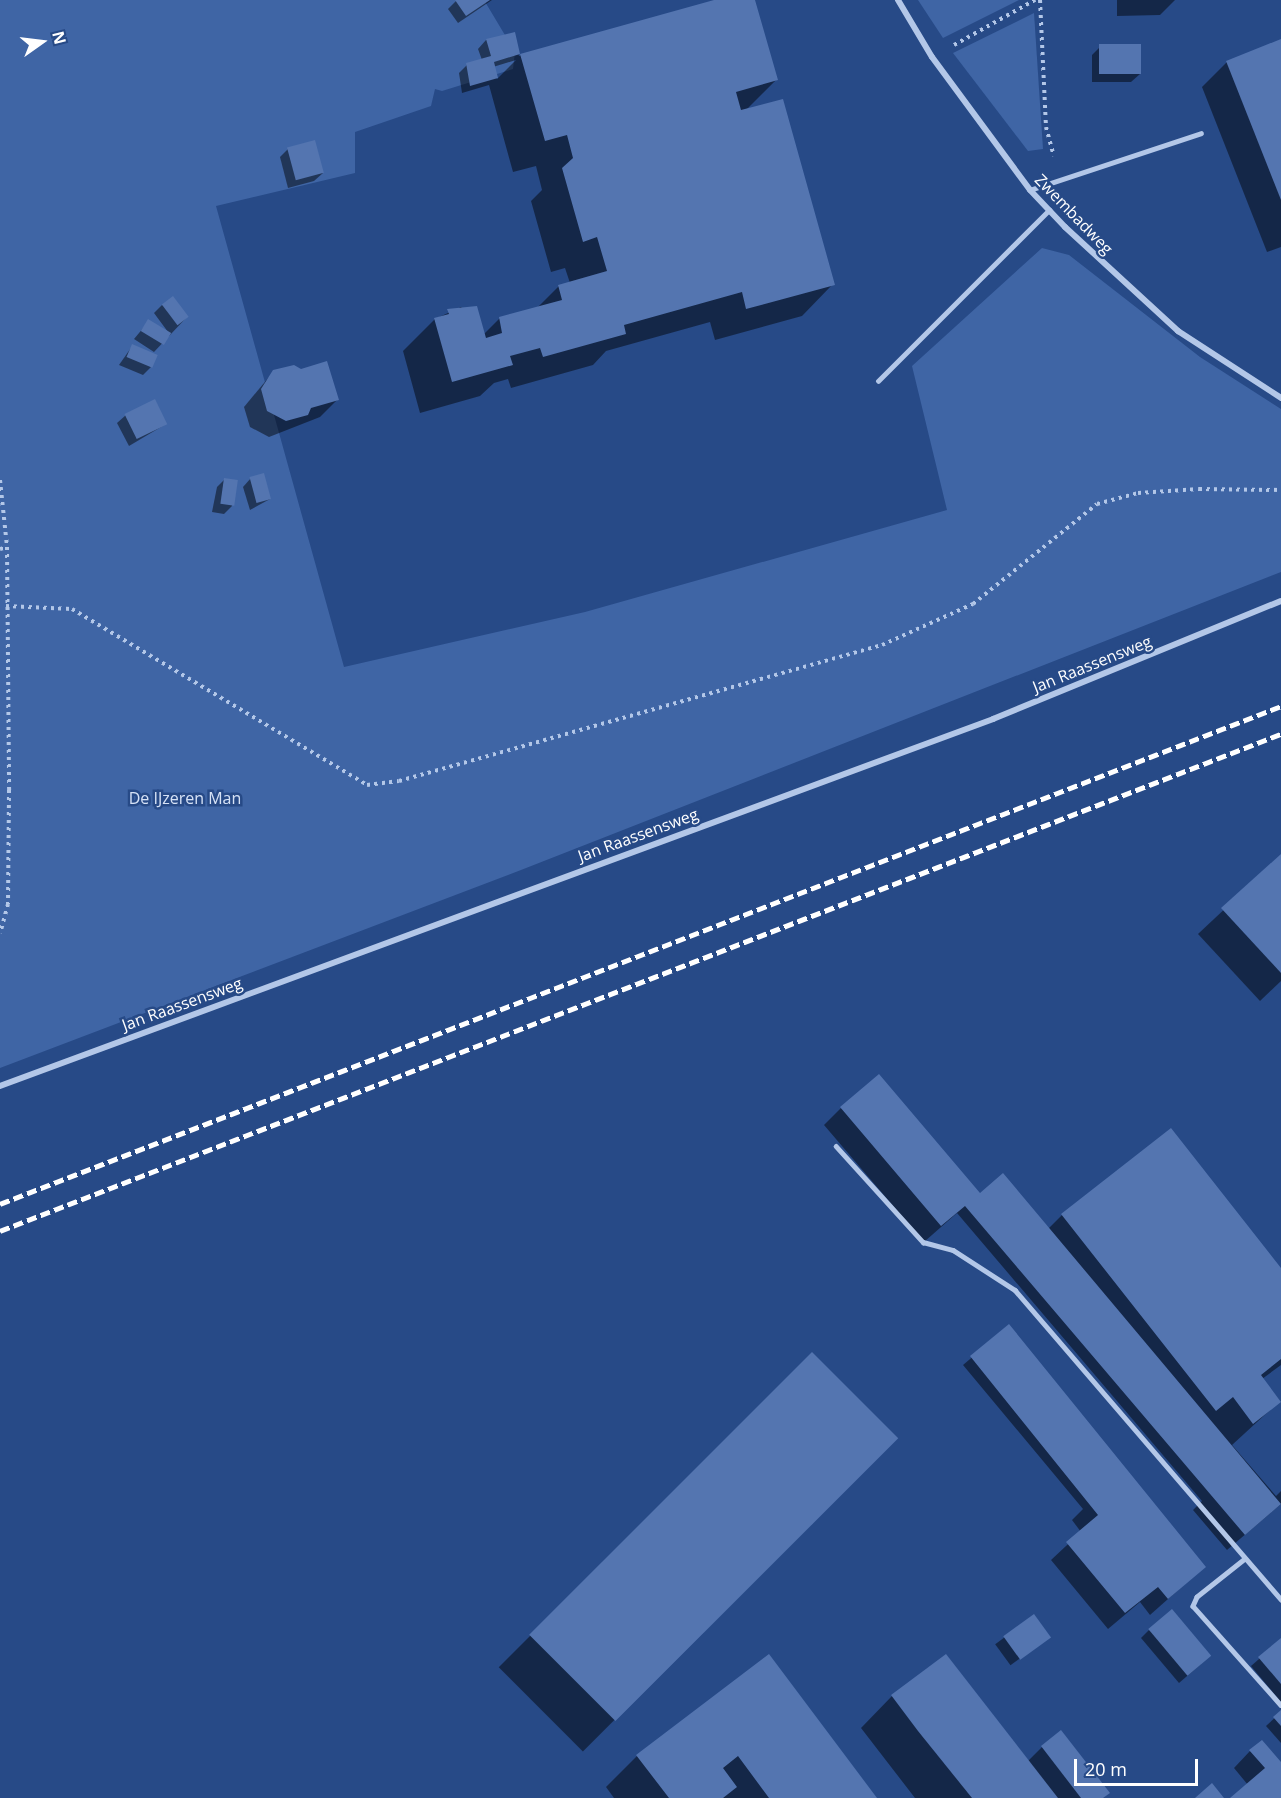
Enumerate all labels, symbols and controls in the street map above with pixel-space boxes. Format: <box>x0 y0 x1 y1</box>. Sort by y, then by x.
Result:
north arrow <box>12 12 72 72</box>
text: N <box>47 29 72 47</box>
street label: Zwembadweg <box>1031 170 1117 258</box>
street label: Jan Raassensweg <box>1030 631 1154 697</box>
park label: De IJzeren Man <box>129 788 241 808</box>
street label: Jan Raassensweg <box>575 804 701 866</box>
street label: Jan Raassensweg <box>119 973 245 1035</box>
scale bar <box>1077 1747 1202 1785</box>
text: 20 m <box>1085 1757 1127 1781</box>

